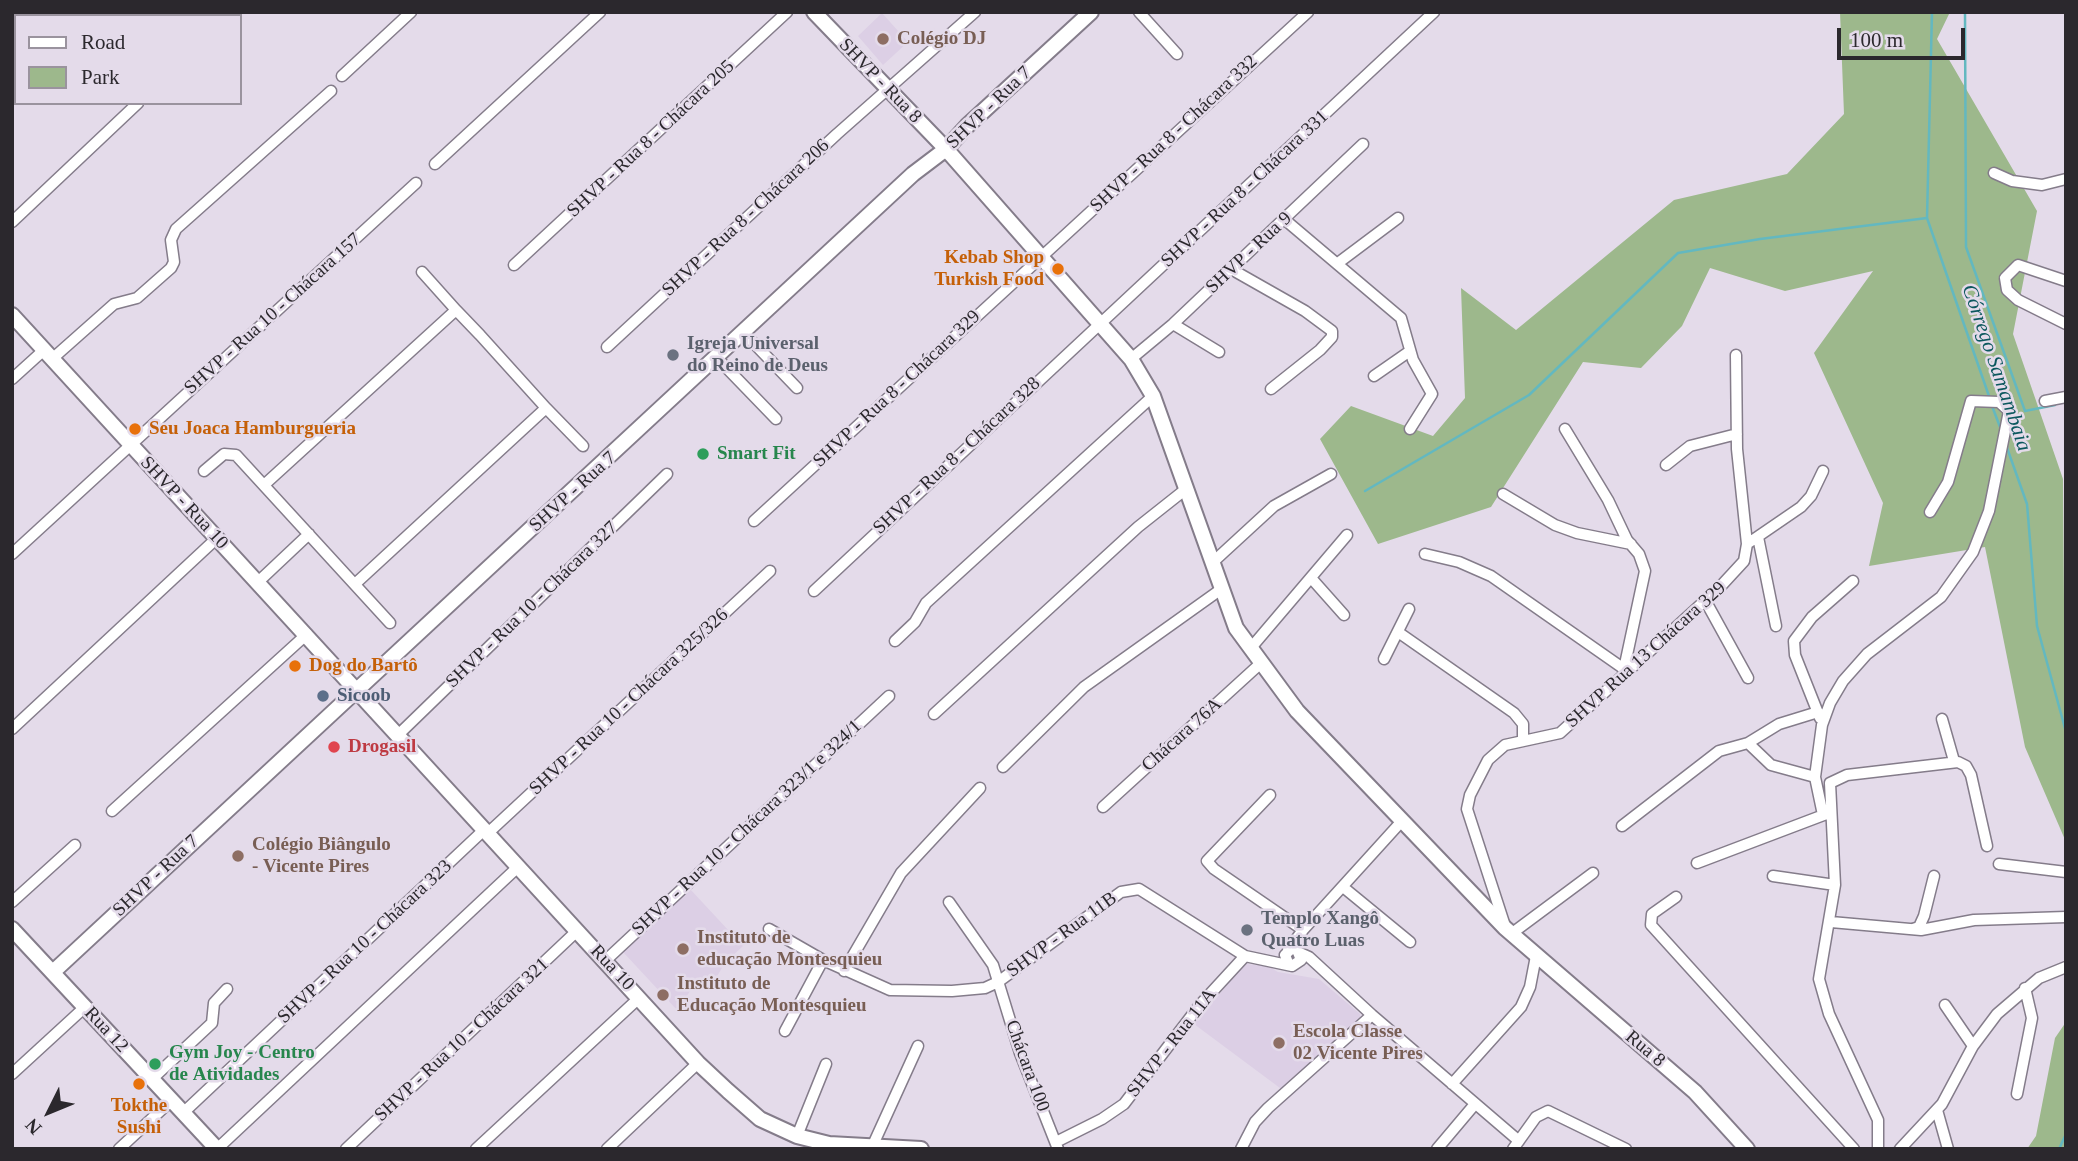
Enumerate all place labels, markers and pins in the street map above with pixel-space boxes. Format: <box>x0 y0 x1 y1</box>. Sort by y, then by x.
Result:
place label: Colégio DJ <box>897 28 986 50</box>
marker: Colégio DJ <box>875 31 891 47</box>
place label: Kebab Shop Turkish Food <box>934 247 1044 291</box>
marker: Kebab Shop Turkish Food <box>1050 261 1066 277</box>
place label: Igreja Universal do Reino de Deus <box>687 333 828 377</box>
marker: Igreja Universal do Reino de Deus <box>665 347 681 363</box>
place label: Seu Joaca Hamburgueria <box>149 418 356 440</box>
marker: Seu Joaca Hamburgueria <box>127 421 143 437</box>
place label: Smart Fit <box>717 443 796 465</box>
marker: Smart Fit <box>695 446 711 462</box>
place label: Dog do Bartô <box>309 655 418 677</box>
marker: Dog do Bartô <box>287 658 303 674</box>
place label: Sicoob <box>337 685 391 707</box>
marker: Sicoob <box>315 688 331 704</box>
place label: Drogasil <box>348 736 416 758</box>
marker: Drogasil <box>326 739 342 755</box>
place label: Colégio Biângulo - Vicente Pires <box>252 834 391 878</box>
marker: Colégio Biângulo - Vicente Pires <box>230 848 246 864</box>
place label: Templo Xangô Quatro Luas <box>1261 908 1379 952</box>
marker: Templo Xangô Quatro Luas <box>1239 922 1255 938</box>
place label: Instituto de educação Montesquieu <box>697 927 882 971</box>
marker: Instituto de educação Montesquieu <box>675 941 691 957</box>
place label: Instituto de Educação Montesquieu <box>677 973 866 1017</box>
marker: Instituto de Educação Montesquieu <box>655 987 671 1003</box>
place label: Escola Classe 02 Vicente Pires <box>1293 1021 1423 1065</box>
marker: Escola Classe 02 Vicente Pires <box>1271 1035 1287 1051</box>
place label: Gym Joy - Centro de Atividades <box>169 1042 315 1086</box>
marker: Gym Joy - Centro de Atividades <box>147 1056 163 1072</box>
marker: Tokthe Sushi <box>131 1076 147 1092</box>
place label: Tokthe Sushi <box>111 1095 167 1139</box>

